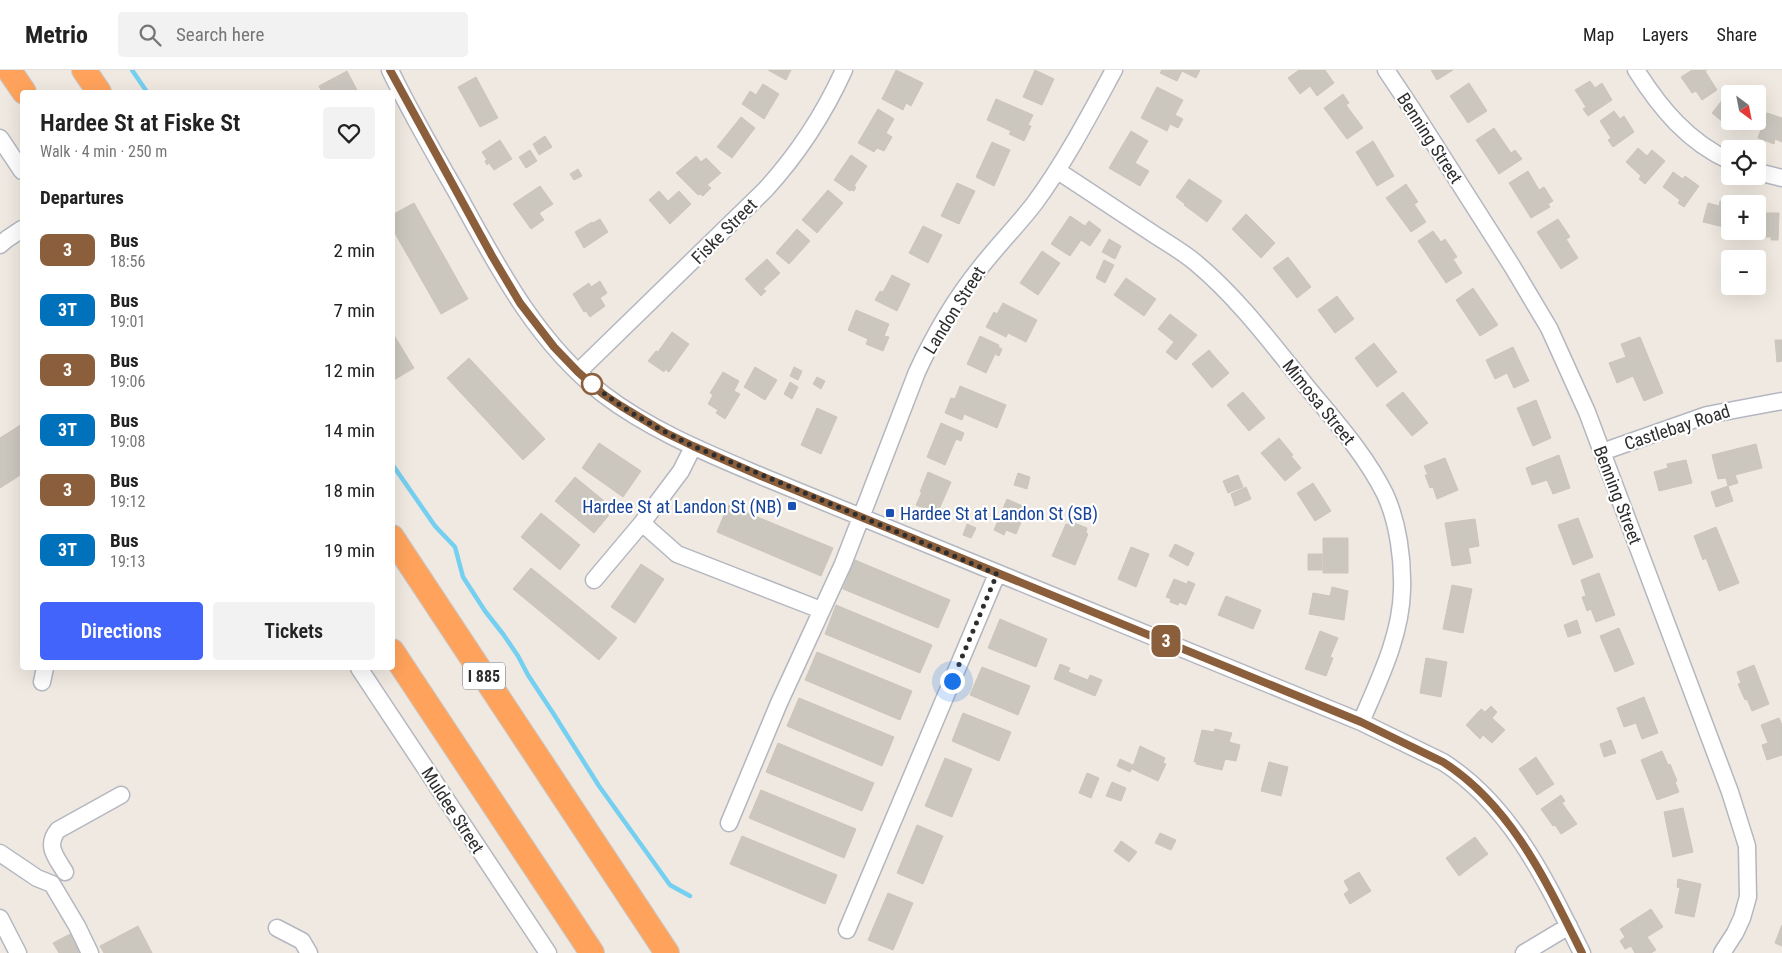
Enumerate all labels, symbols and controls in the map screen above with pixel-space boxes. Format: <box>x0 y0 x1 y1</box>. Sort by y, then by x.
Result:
search box <box>118 12 468 57</box>
text: Metrio <box>25 21 88 49</box>
icon: search <box>136 21 164 49</box>
text: Search here <box>176 23 264 46</box>
text: Map <box>1583 24 1614 45</box>
text: Layers <box>1642 24 1689 45</box>
text: Share <box>1717 24 1757 45</box>
north arrow <box>1721 85 1766 130</box>
map controls <box>1721 85 1766 295</box>
street label: Benning Street <box>1393 89 1467 187</box>
button: heart <box>323 107 375 159</box>
text: Hardee St at Fiske St <box>40 109 240 137</box>
button: locate <box>1721 140 1766 185</box>
text: Walk · 4 min · 250 m <box>40 142 167 161</box>
text: Departures <box>40 186 124 209</box>
street label: Fiske Street <box>687 194 761 268</box>
button: + <box>1721 195 1766 240</box>
text: Bus <box>110 229 139 252</box>
text: 3 <box>63 239 72 260</box>
text: 2 min <box>333 239 375 262</box>
button: − <box>1721 250 1766 295</box>
text: 18:56 <box>110 252 145 271</box>
street label: Landon Street <box>919 262 989 358</box>
text: Bus <box>110 289 139 312</box>
text: 3T <box>58 299 77 320</box>
text: 7 min <box>333 299 375 322</box>
text: 19:01 <box>110 312 145 331</box>
text: Bus <box>110 349 139 372</box>
street label: Mimosa Street <box>1278 355 1360 449</box>
text: 3 <box>63 359 72 380</box>
text: 12 min <box>324 359 375 382</box>
text: 19:06 <box>110 372 145 391</box>
unlabelled marker <box>581 373 603 395</box>
street label: Castlebay Road <box>1621 400 1733 454</box>
text: Bus <box>110 409 139 432</box>
text: 3T <box>58 419 77 440</box>
text: 14 min <box>324 419 375 442</box>
text: 19:08 <box>110 432 145 451</box>
street label: Benning Street <box>1590 443 1646 547</box>
text: Bus <box>110 469 139 492</box>
text: 3 <box>63 479 72 500</box>
text: 18 min <box>324 479 375 502</box>
text: 19:12 <box>110 492 145 511</box>
place label: Hardee St at Landon St (NB) <box>582 496 782 518</box>
marker: Hardee St at Landon St (NB) <box>786 500 798 512</box>
place label: Hardee St at Landon St (SB) <box>900 503 1098 525</box>
marker: Hardee St at Landon St (SB) <box>884 507 896 519</box>
text: Bus <box>110 529 139 552</box>
text: 3T <box>58 539 77 560</box>
text: 19 min <box>324 539 375 562</box>
text: 19:13 <box>110 552 145 571</box>
button: Directions <box>40 602 203 660</box>
button: Tickets <box>213 602 375 660</box>
line badge: 3 <box>1150 625 1182 657</box>
text: 3 <box>1161 630 1171 651</box>
road number: I 885 <box>463 662 505 690</box>
your location <box>940 669 965 694</box>
street label: Muldee Street <box>417 763 489 857</box>

